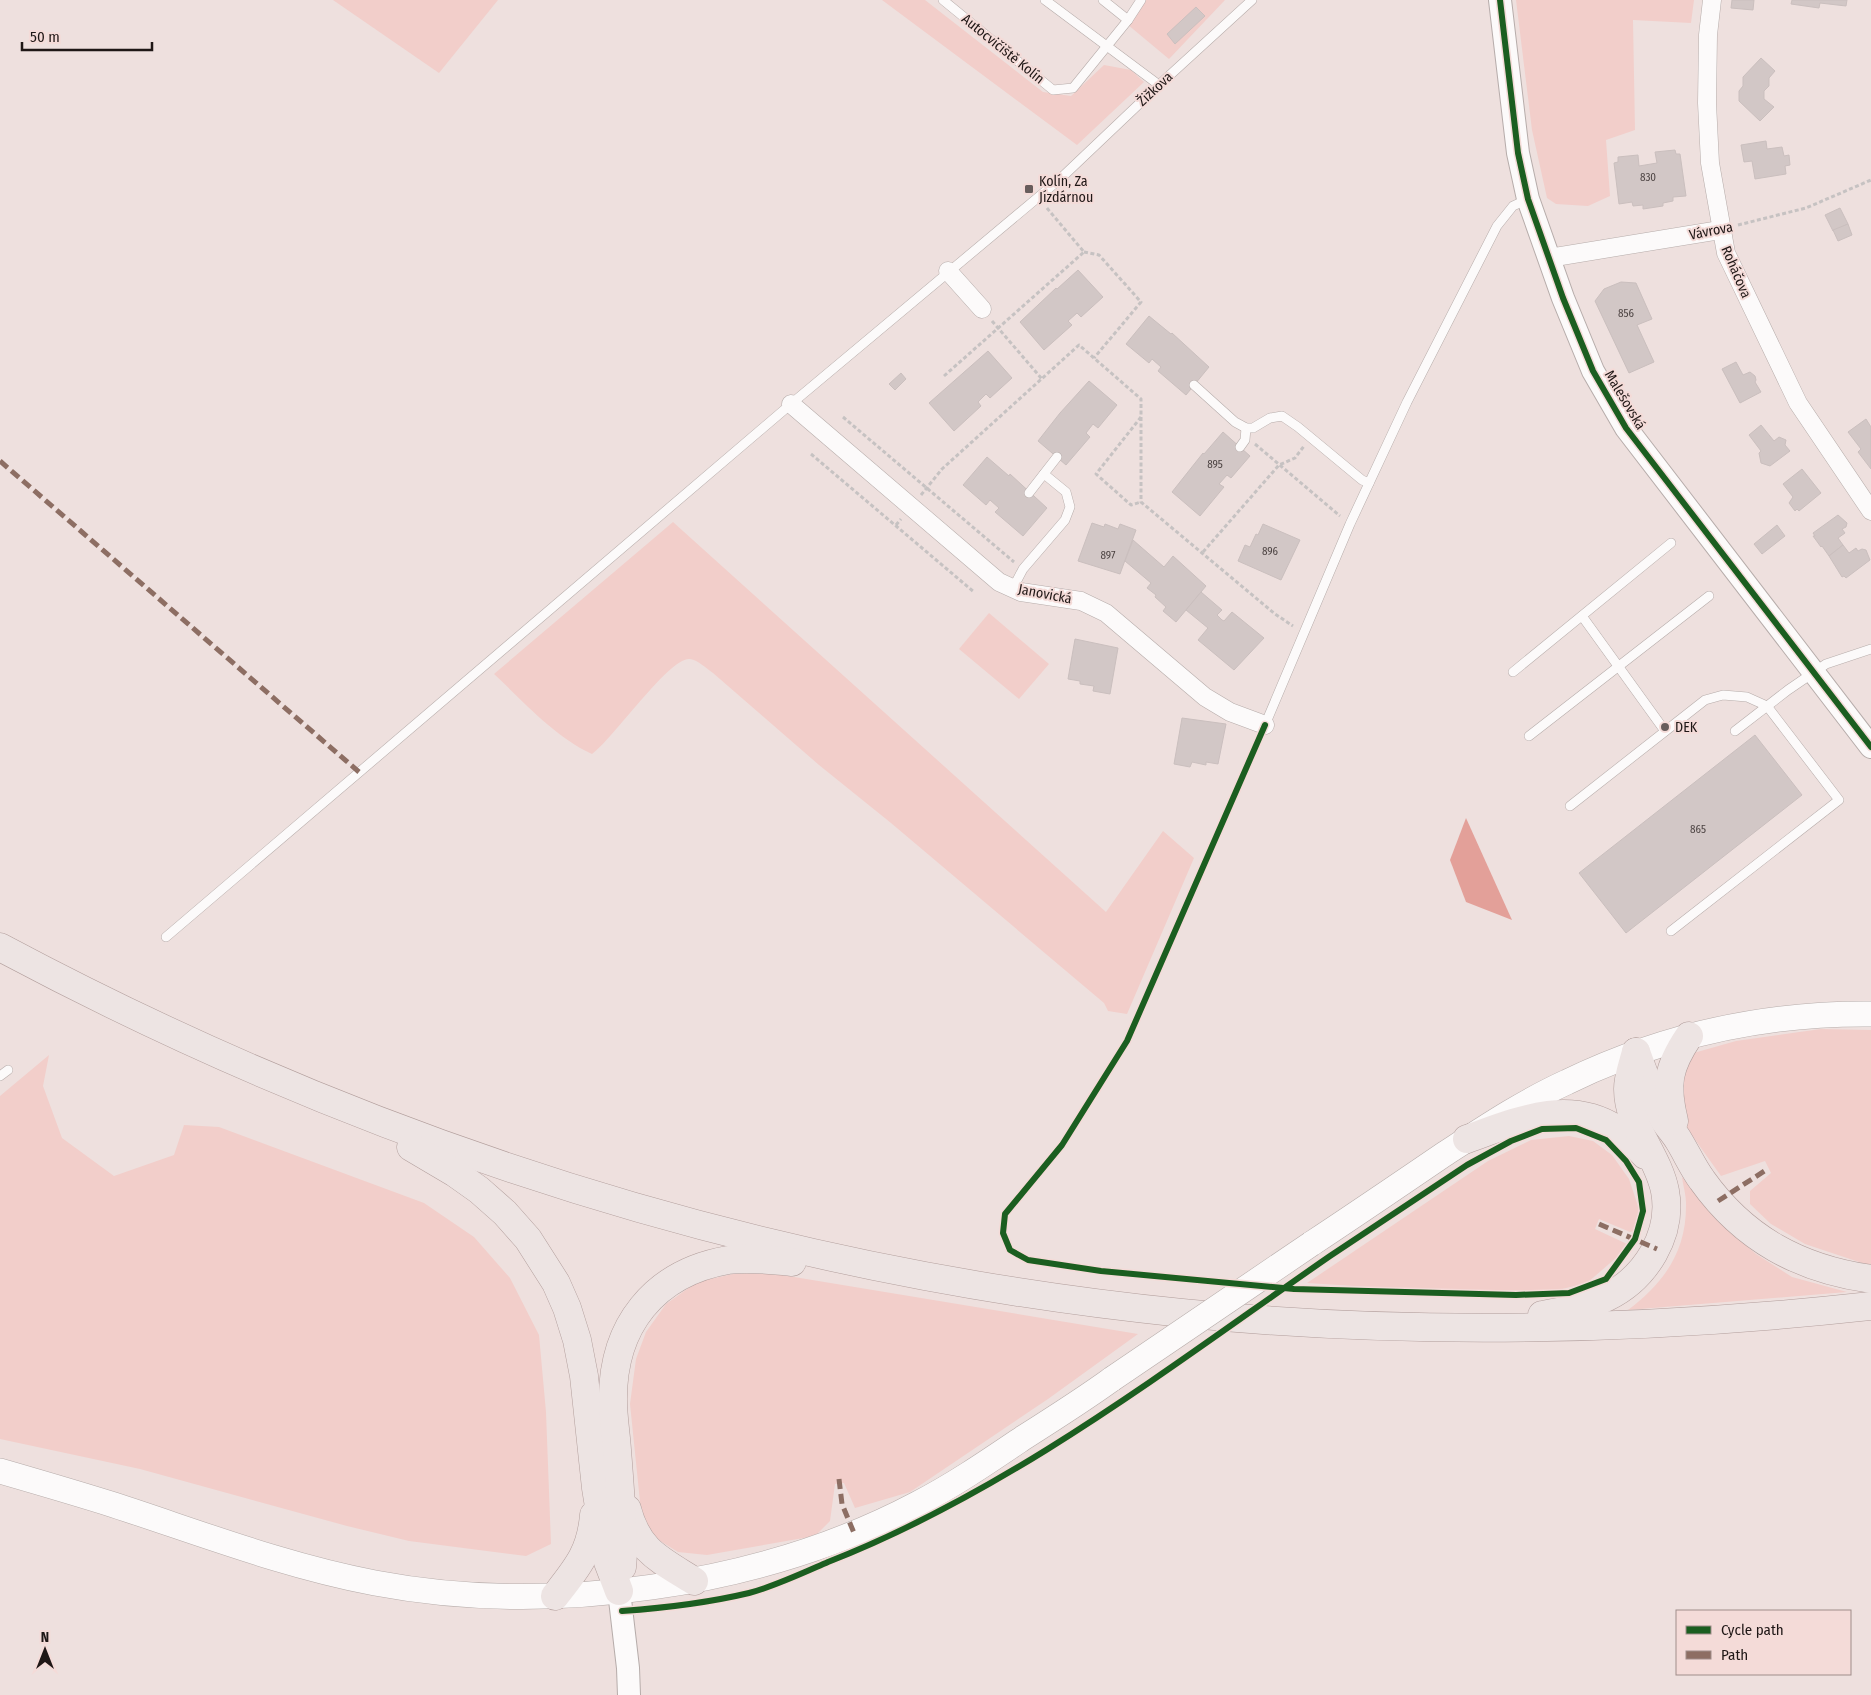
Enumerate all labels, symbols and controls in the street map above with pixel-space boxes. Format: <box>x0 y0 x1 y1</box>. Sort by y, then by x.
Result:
street label: Autocvičiště Kolín <box>958 10 1048 88</box>
scale bar <box>22 20 152 52</box>
text: 50 m <box>30 28 60 46</box>
street label: Žižkova <box>1133 68 1176 110</box>
house number: 830 <box>1640 171 1656 184</box>
place label: Kolín, Za Jízdárnou <box>1039 173 1093 206</box>
marker: Kolín, Za Jízdárnou <box>1023 183 1035 195</box>
street label: Vávrova <box>1688 218 1734 244</box>
street label: Roháčova <box>1717 243 1755 301</box>
house number: 856 <box>1618 307 1635 320</box>
street label: Malešovská <box>1601 367 1649 433</box>
house number: 895 <box>1207 458 1223 471</box>
house number: 896 <box>1262 545 1279 558</box>
house number: 897 <box>1101 549 1116 562</box>
street label: Janovická <box>1017 580 1073 608</box>
place label: DEK <box>1675 719 1698 736</box>
marker: DEK <box>1659 721 1671 733</box>
house number: 865 <box>1690 823 1706 836</box>
legend <box>1676 1610 1851 1675</box>
text: Cycle path <box>1721 1621 1784 1639</box>
north arrow <box>20 1625 70 1675</box>
text: N <box>41 1629 49 1646</box>
text: Path <box>1721 1646 1748 1664</box>

